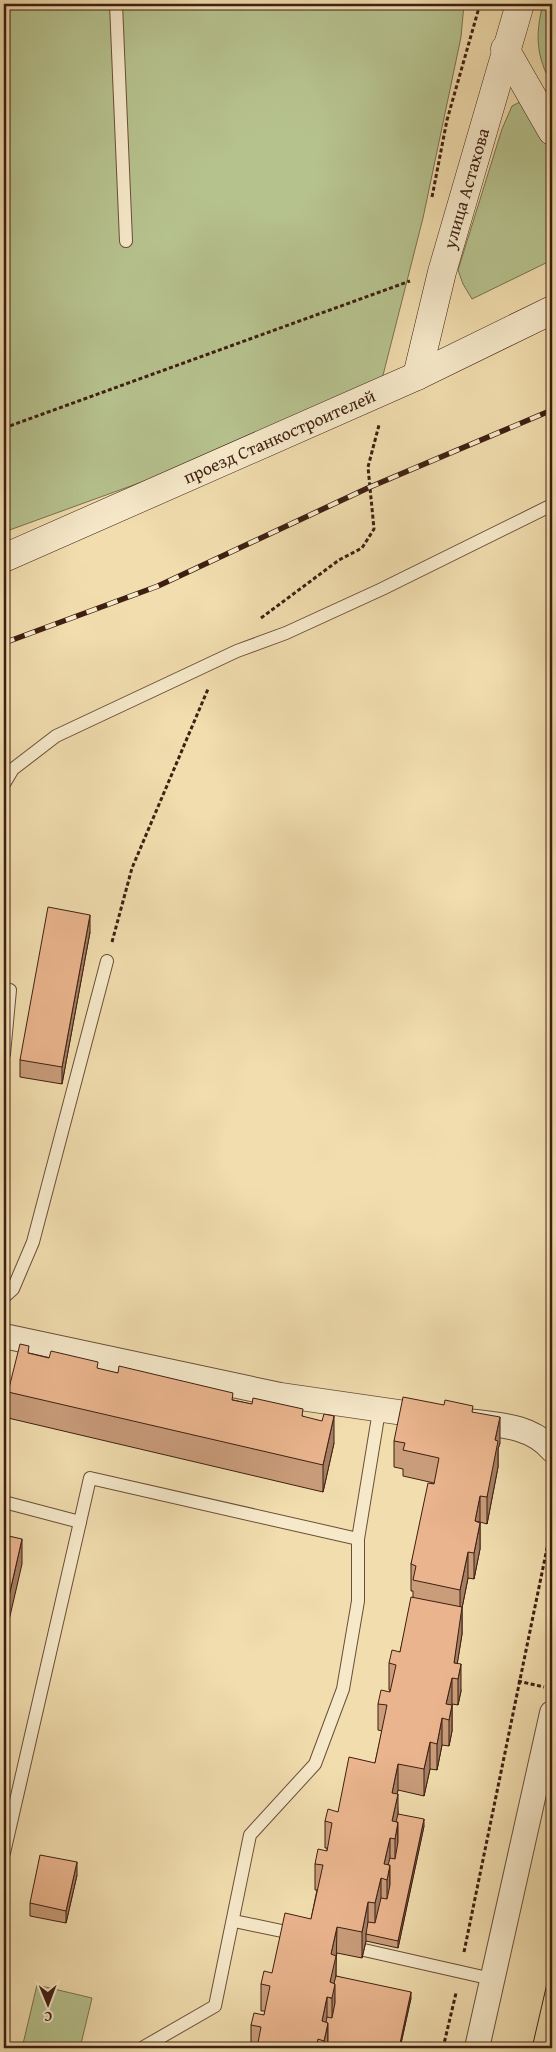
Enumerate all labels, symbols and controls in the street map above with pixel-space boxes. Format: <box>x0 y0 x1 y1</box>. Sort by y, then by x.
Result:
street label: улица Астахова <box>435 124 496 253</box>
street label: проезд Станкостроителей <box>179 382 380 490</box>
north arrow <box>22 1980 72 2030</box>
text: С <box>44 2007 52 2027</box>

